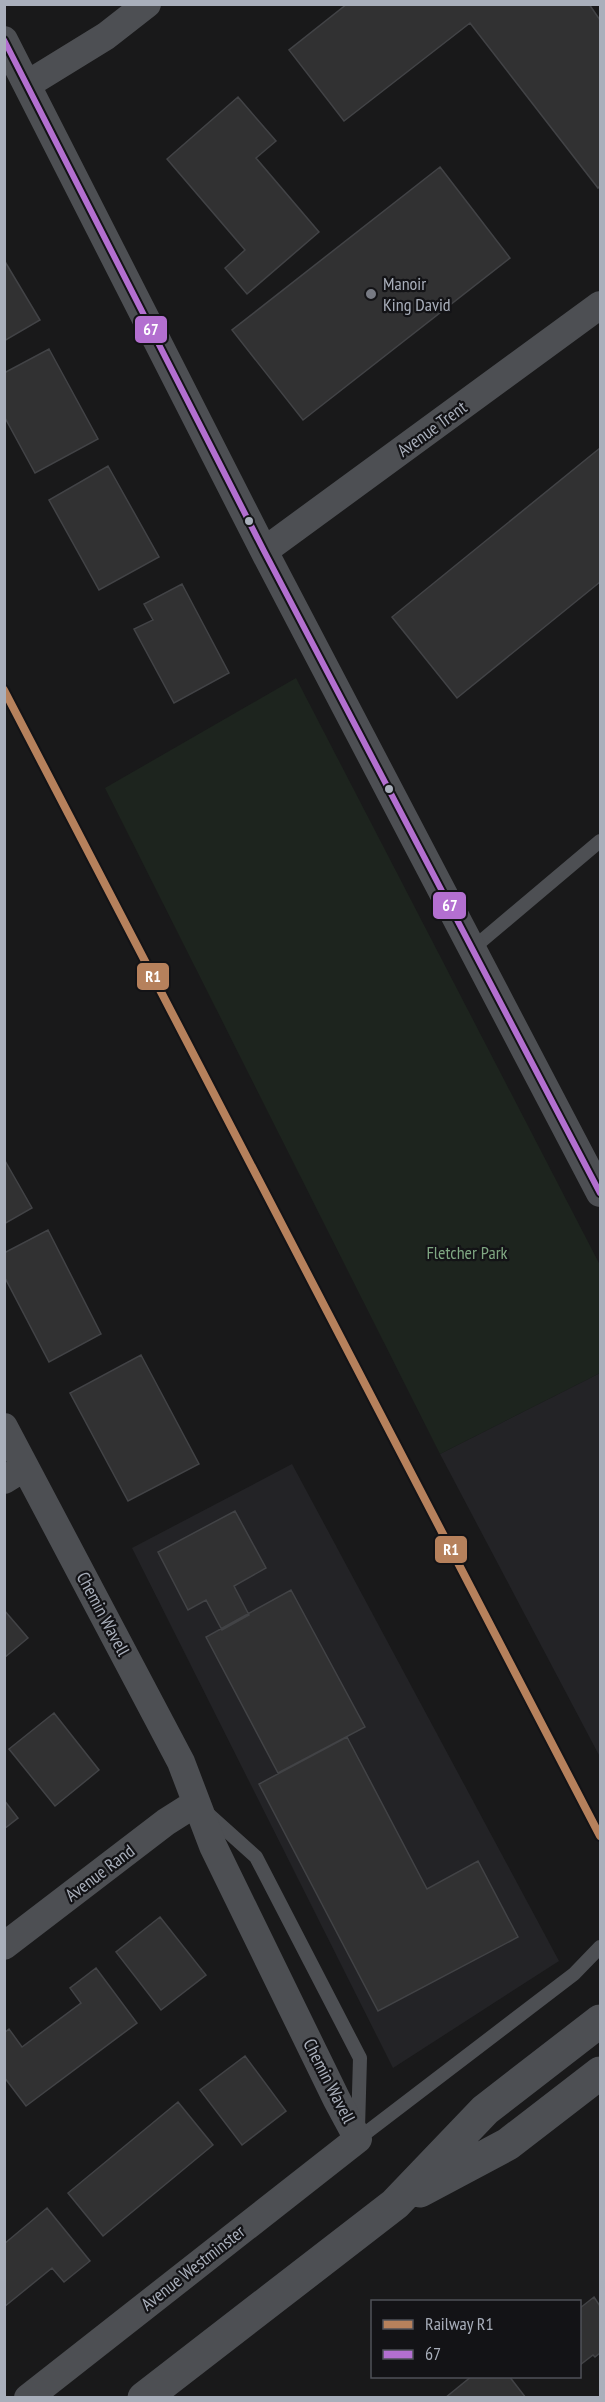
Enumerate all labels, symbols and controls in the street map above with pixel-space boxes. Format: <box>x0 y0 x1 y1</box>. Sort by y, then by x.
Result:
place label: Manoir King David <box>383 272 451 316</box>
marker: Manoir King David <box>364 287 378 301</box>
line badge: 67 <box>134 315 168 344</box>
text: 67 <box>143 319 159 339</box>
street label: Avenue Trent <box>392 396 471 462</box>
unlabelled marker <box>243 515 255 527</box>
unlabelled marker <box>383 783 395 795</box>
line badge: 67 <box>432 891 467 920</box>
text: 67 <box>442 895 458 915</box>
line badge: R1 <box>136 962 170 991</box>
text: R1 <box>145 966 161 986</box>
park label: Fletcher Park <box>426 1241 508 1264</box>
line badge: R1 <box>434 1535 468 1564</box>
text: R1 <box>443 1539 459 1559</box>
street label: Chemin Wavell <box>72 1568 136 1661</box>
street label: Avenue Rand <box>60 1839 139 1906</box>
street label: Chemin Wavell <box>298 2034 361 2128</box>
street label: Avenue Westminster <box>136 2220 249 2315</box>
legend <box>371 2300 581 2378</box>
text: Railway R1 <box>425 2312 494 2335</box>
text: 67 <box>425 2342 441 2365</box>

